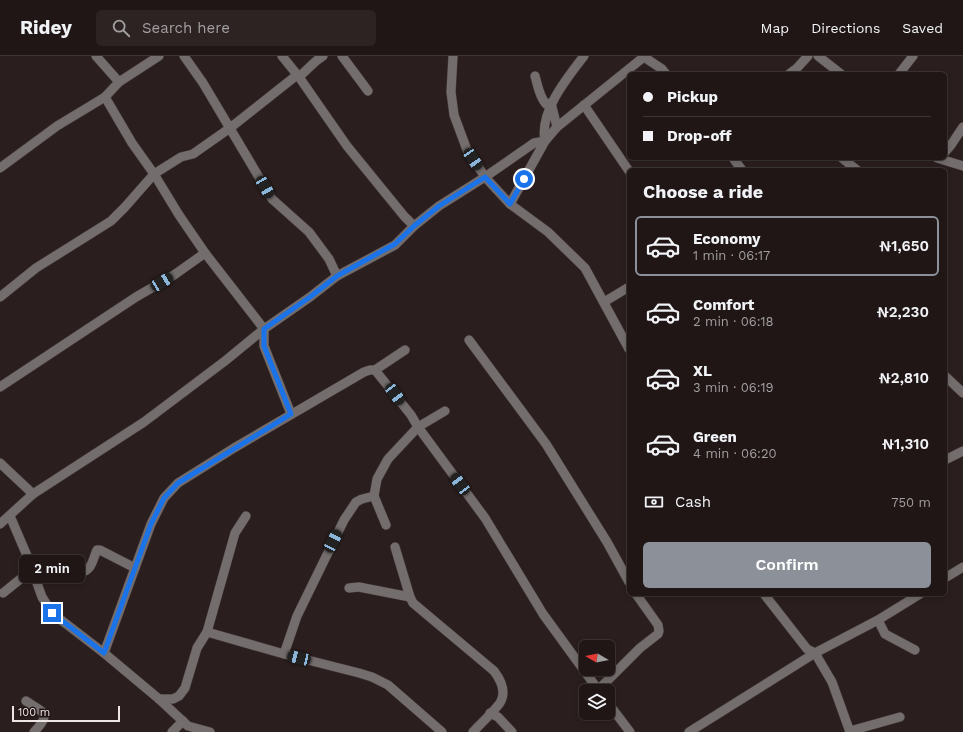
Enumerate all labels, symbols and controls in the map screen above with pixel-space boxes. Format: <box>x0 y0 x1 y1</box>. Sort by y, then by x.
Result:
search box <box>96 10 376 46</box>
text: Ridey <box>20 16 72 39</box>
icon: search <box>110 17 132 39</box>
text: Search here <box>142 19 230 37</box>
text: Map <box>761 20 789 36</box>
text: Directions <box>811 20 880 36</box>
text: Saved <box>902 20 943 36</box>
text: Pickup <box>667 88 718 106</box>
text: Drop-off <box>667 127 732 145</box>
car <box>461 146 485 172</box>
route start <box>515 170 533 188</box>
car <box>254 174 276 200</box>
text: Choose a ride <box>643 181 763 202</box>
icon: car <box>645 228 681 264</box>
text: Economy <box>693 230 760 248</box>
text: ₦1,650 <box>879 237 929 255</box>
text: 1 min · 06:17 <box>693 248 770 263</box>
car <box>149 271 175 293</box>
icon: car <box>645 294 681 330</box>
text: Comfort <box>693 296 754 314</box>
text: ₦2,230 <box>877 303 929 321</box>
text: 2 min · 06:18 <box>693 314 774 329</box>
icon: car <box>645 360 681 396</box>
text: XL <box>693 362 712 380</box>
text: ₦2,810 <box>879 369 929 387</box>
text: 3 min · 06:19 <box>693 380 774 395</box>
car <box>383 381 407 407</box>
icon: car <box>645 426 681 462</box>
text: Green <box>693 428 737 446</box>
text: ₦1,310 <box>882 435 929 453</box>
text: 4 min · 06:20 <box>693 446 777 461</box>
car <box>448 471 472 497</box>
icon: cash <box>643 491 665 513</box>
text: Cash <box>675 493 711 511</box>
text: 750 m <box>891 495 931 510</box>
car <box>322 528 344 554</box>
button: Confirm <box>643 542 931 588</box>
callout: 2 min <box>19 555 85 583</box>
text: 2 min <box>34 561 70 576</box>
route end <box>43 604 61 622</box>
north arrow <box>579 640 615 676</box>
map controls <box>579 640 615 720</box>
car <box>286 649 312 667</box>
button: layers <box>579 684 615 720</box>
scale bar <box>12 704 120 723</box>
text: 100 m <box>18 706 50 719</box>

